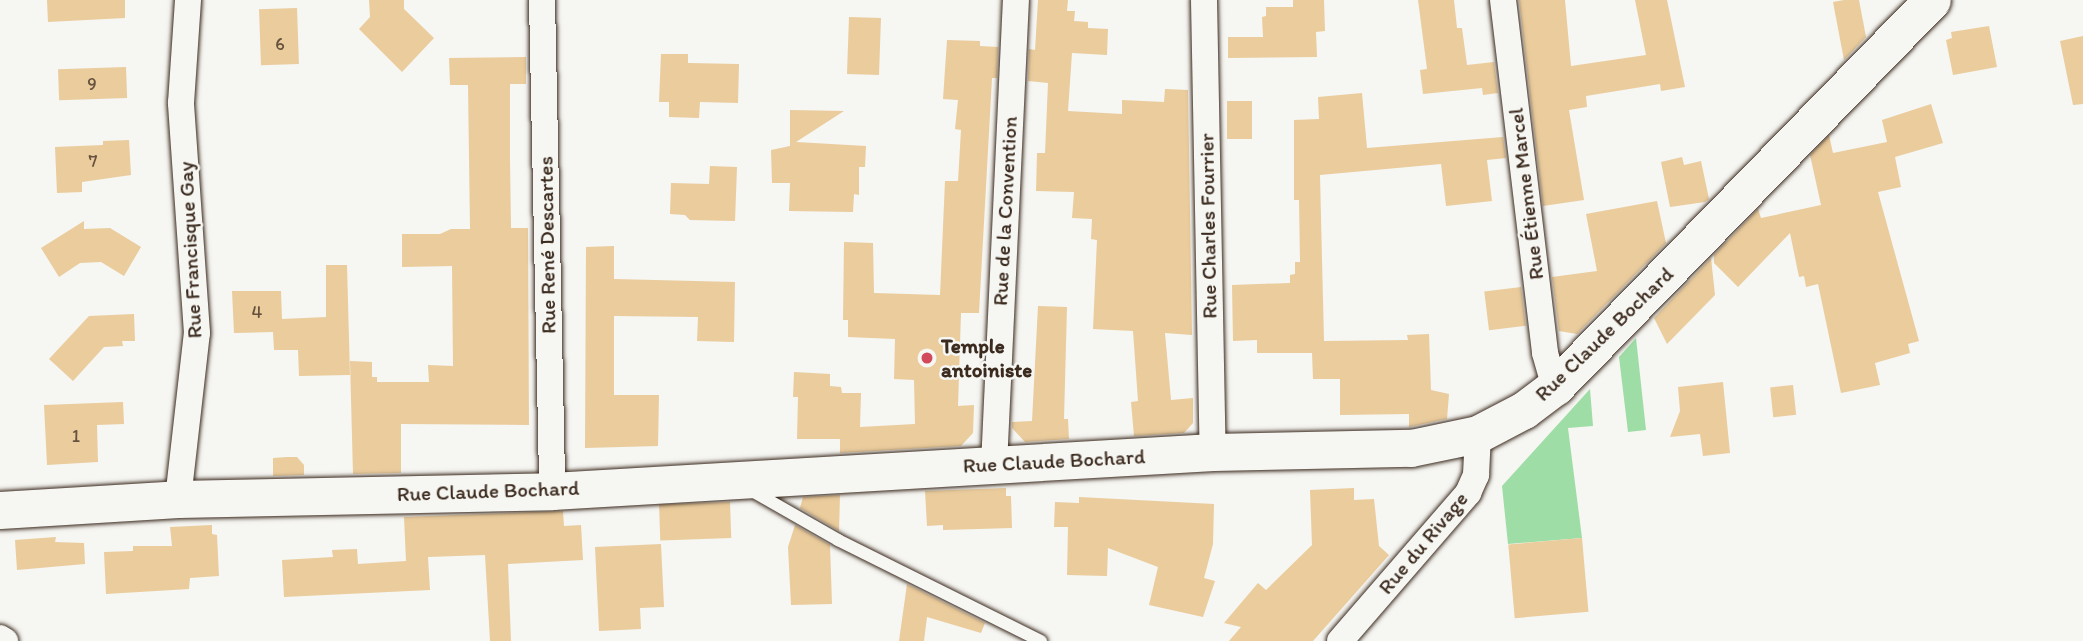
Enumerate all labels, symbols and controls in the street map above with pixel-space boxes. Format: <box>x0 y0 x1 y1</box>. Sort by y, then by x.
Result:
house number: 6 <box>275 33 285 55</box>
house number: 9 <box>87 73 97 95</box>
street label: Rue Étienne Marcel <box>1503 107 1549 281</box>
street label: Rue de la Convention <box>987 116 1023 306</box>
street label: Rue Charles Fourrier <box>1194 133 1222 319</box>
house number: 7 <box>89 150 97 172</box>
street label: Rue René Descartes <box>533 156 561 334</box>
street label: Rue Francisque Gay <box>173 161 207 339</box>
street label: Rue Claude Bochard <box>1530 262 1678 406</box>
house number: 4 <box>252 301 262 323</box>
place label: Temple antoiniste <box>941 333 1032 383</box>
marker: Temple antoiniste <box>919 350 935 366</box>
house number: 1 <box>72 425 80 447</box>
street label: Rue Claude Bochard <box>962 444 1146 478</box>
street label: Rue Claude Bochard <box>397 475 579 507</box>
street label: Rue du Rivage <box>1373 487 1473 599</box>

